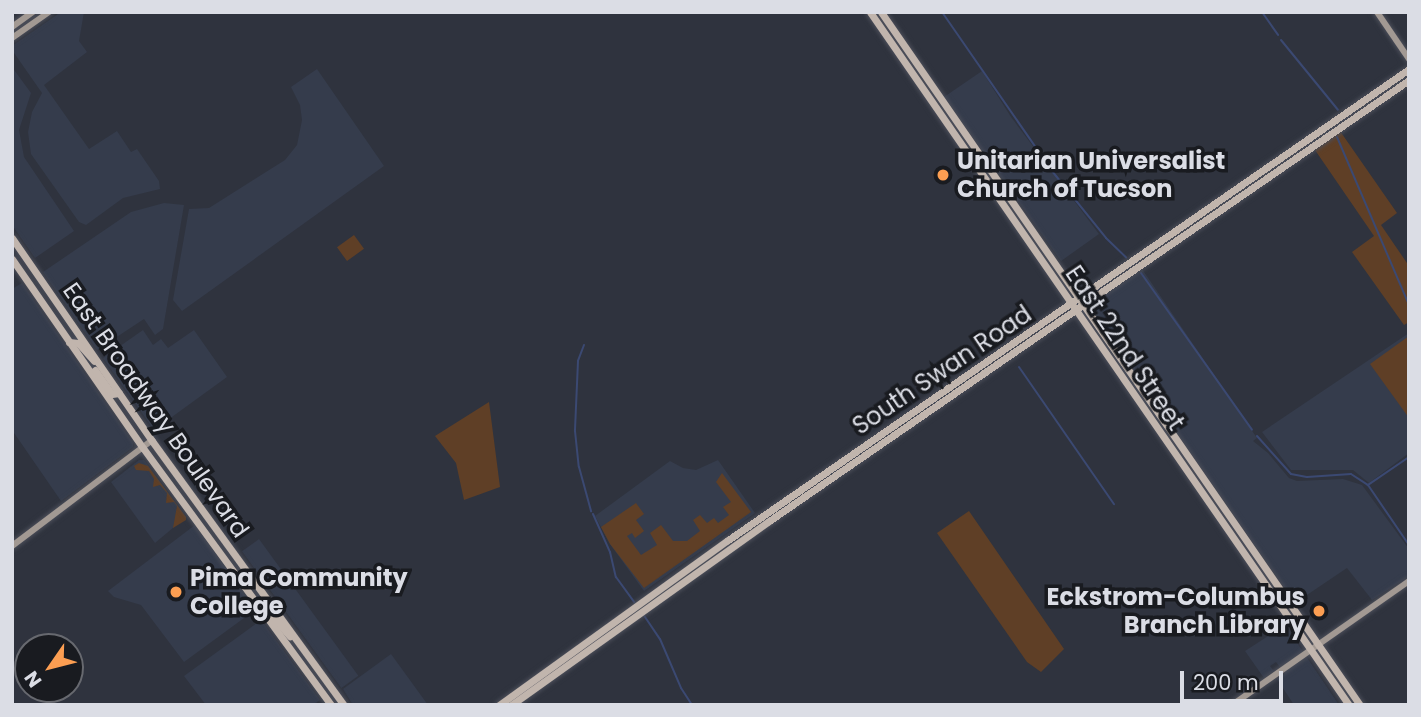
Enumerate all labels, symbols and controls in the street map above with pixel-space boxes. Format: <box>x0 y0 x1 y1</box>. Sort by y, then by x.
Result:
place label: Unitarian Universalist Church of Tucson <box>957 147 1225 203</box>
marker: Unitarian Universalist Church of Tucson <box>935 167 951 183</box>
street label: East 22nd Street <box>1059 260 1191 436</box>
street label: East Broadway Boulevard <box>57 277 255 543</box>
street label: South Swan Road <box>847 299 1037 441</box>
place label: Pima Community College <box>190 564 408 620</box>
place label: Eckstrom-Columbus Branch Library <box>1047 583 1305 639</box>
marker: Pima Community College <box>168 584 184 600</box>
marker: Eckstrom-Columbus Branch Library <box>1311 603 1327 619</box>
north arrow <box>14 633 84 703</box>
scale bar <box>1183 658 1286 702</box>
text: N <box>18 666 48 693</box>
text: 200 m <box>1193 668 1259 697</box>

